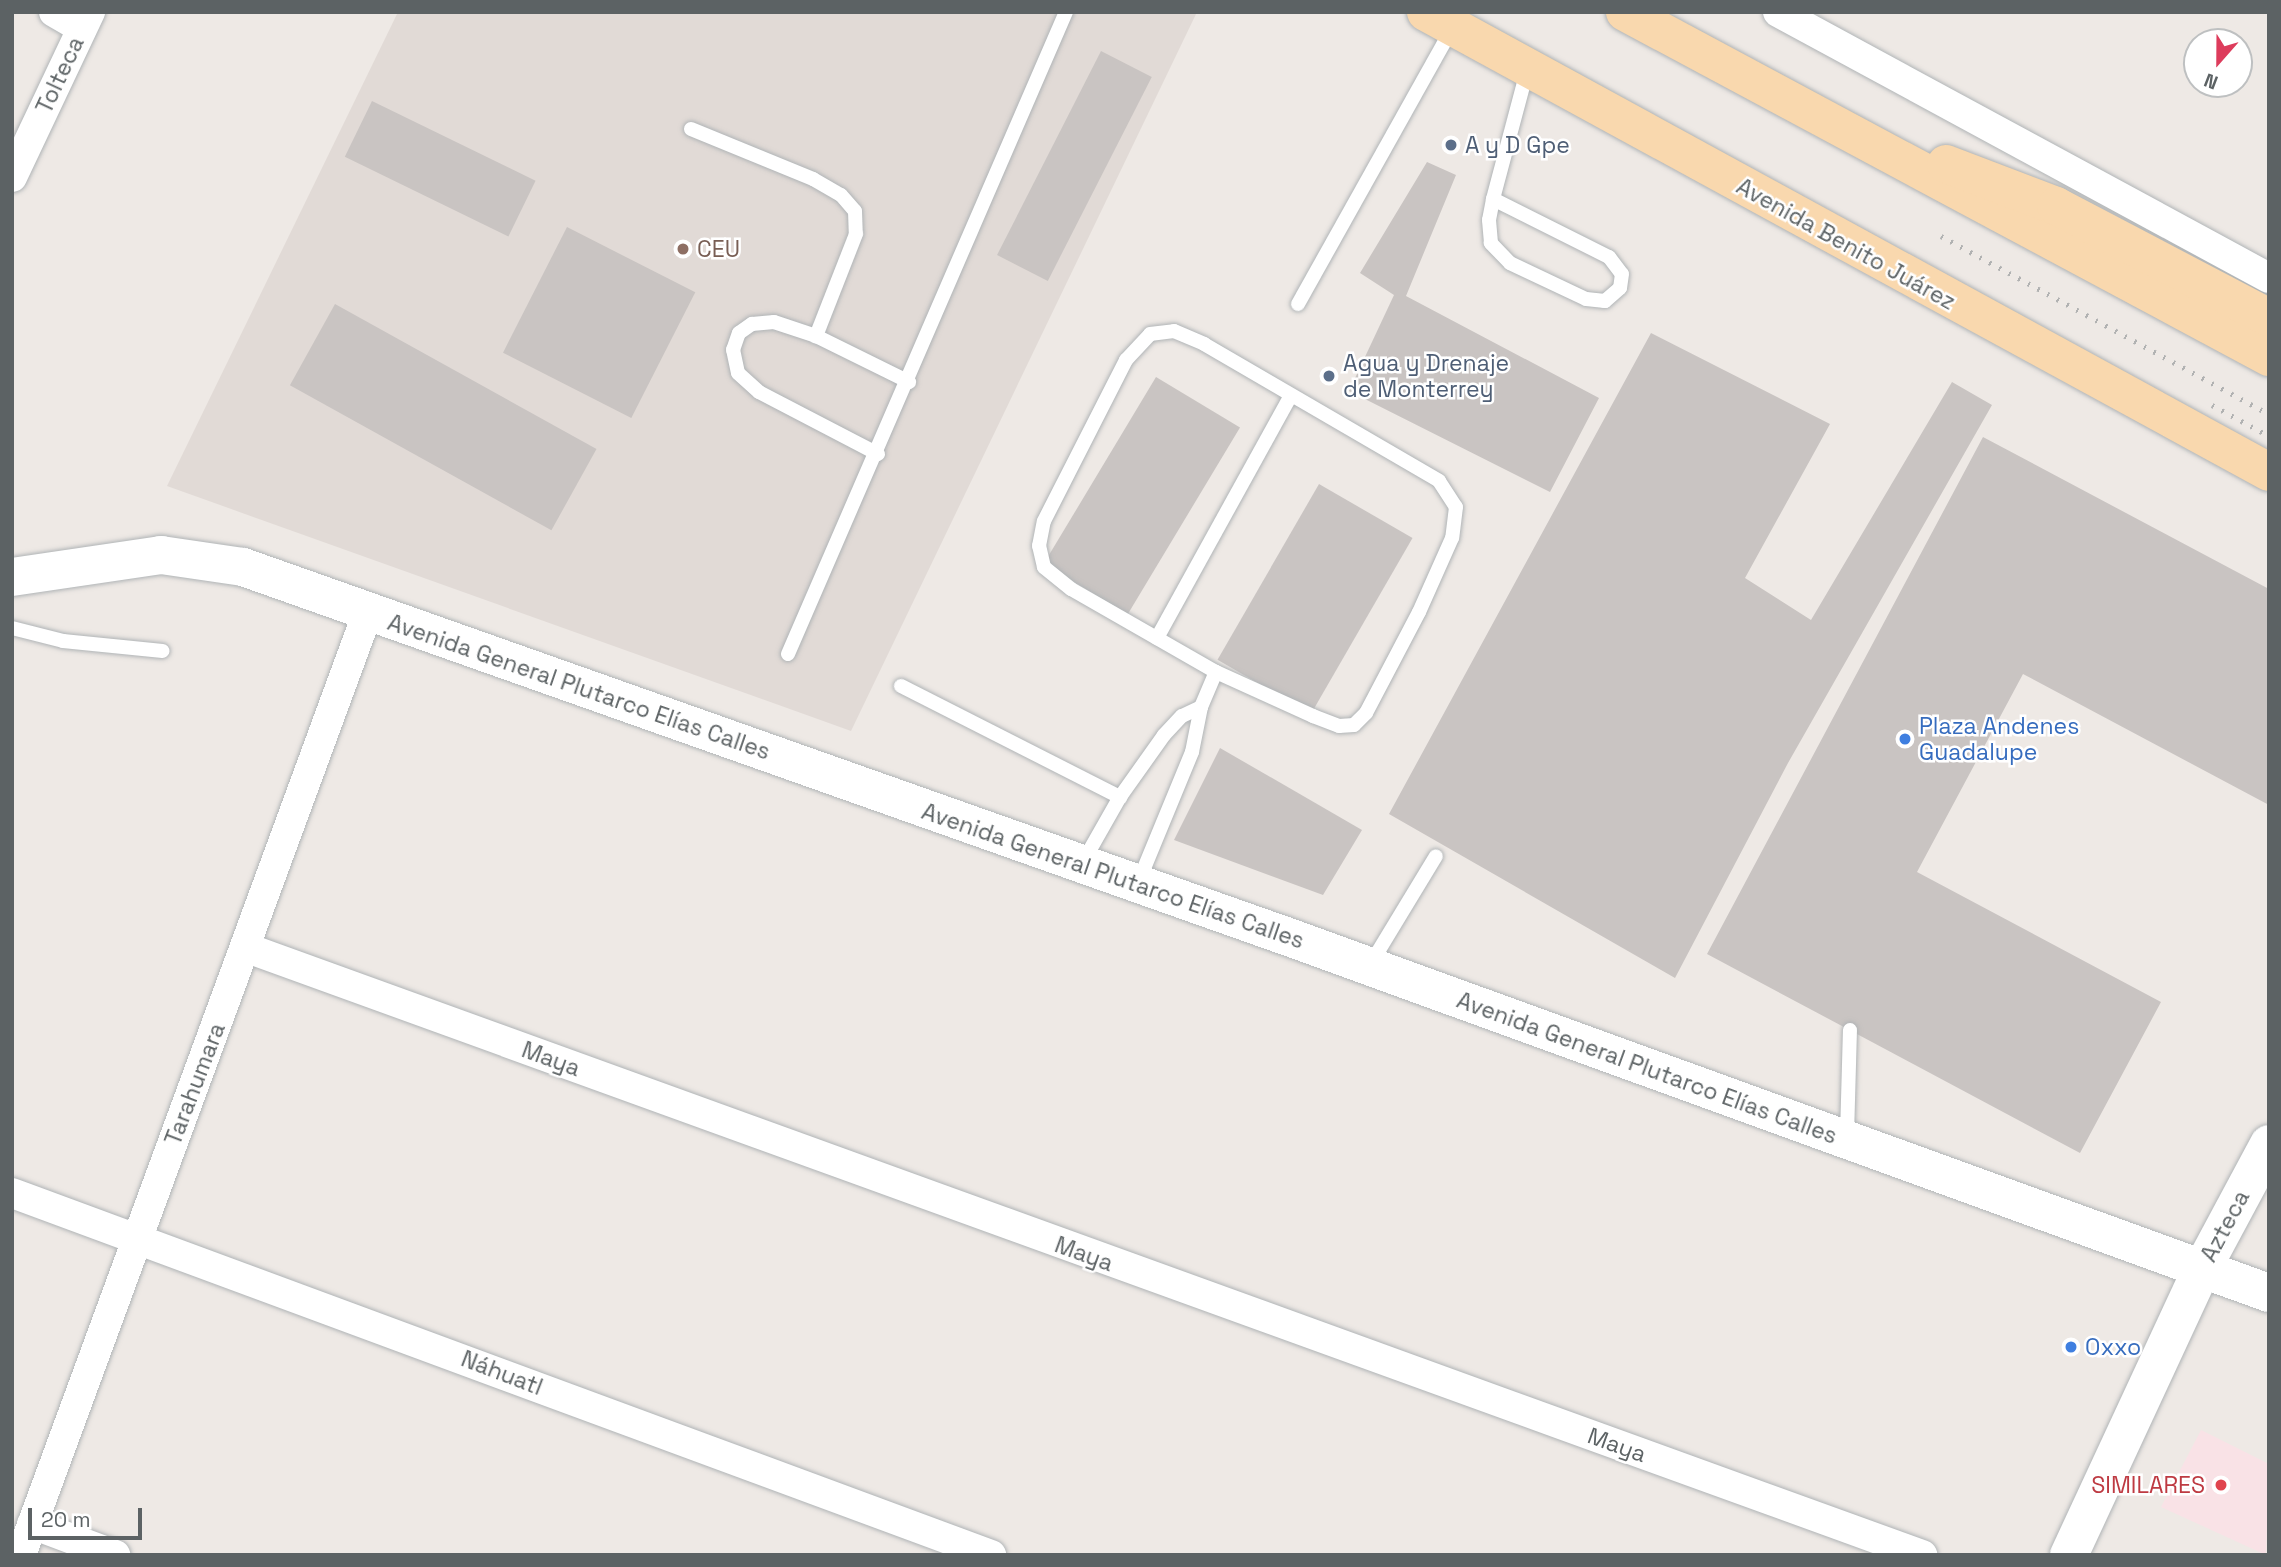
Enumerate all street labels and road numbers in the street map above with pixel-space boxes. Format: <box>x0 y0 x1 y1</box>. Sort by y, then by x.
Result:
street label: Tolteca <box>30 32 90 118</box>
street label: Avenida Benito Juárez <box>1732 172 1960 316</box>
street label: Avenida General Plutarco Elías Calles <box>384 608 774 766</box>
street label: Avenida General Plutarco Elías Calles <box>918 797 1308 955</box>
street label: Avenida General Plutarco Elías Calles <box>1453 986 1841 1150</box>
street label: Tarahumara <box>159 1019 231 1149</box>
street label: Maya <box>518 1036 584 1082</box>
street label: Azteca <box>2195 1185 2255 1267</box>
street label: Maya <box>1051 1231 1117 1277</box>
street label: Náhuatl <box>457 1345 547 1401</box>
street label: Maya <box>1584 1422 1650 1468</box>

